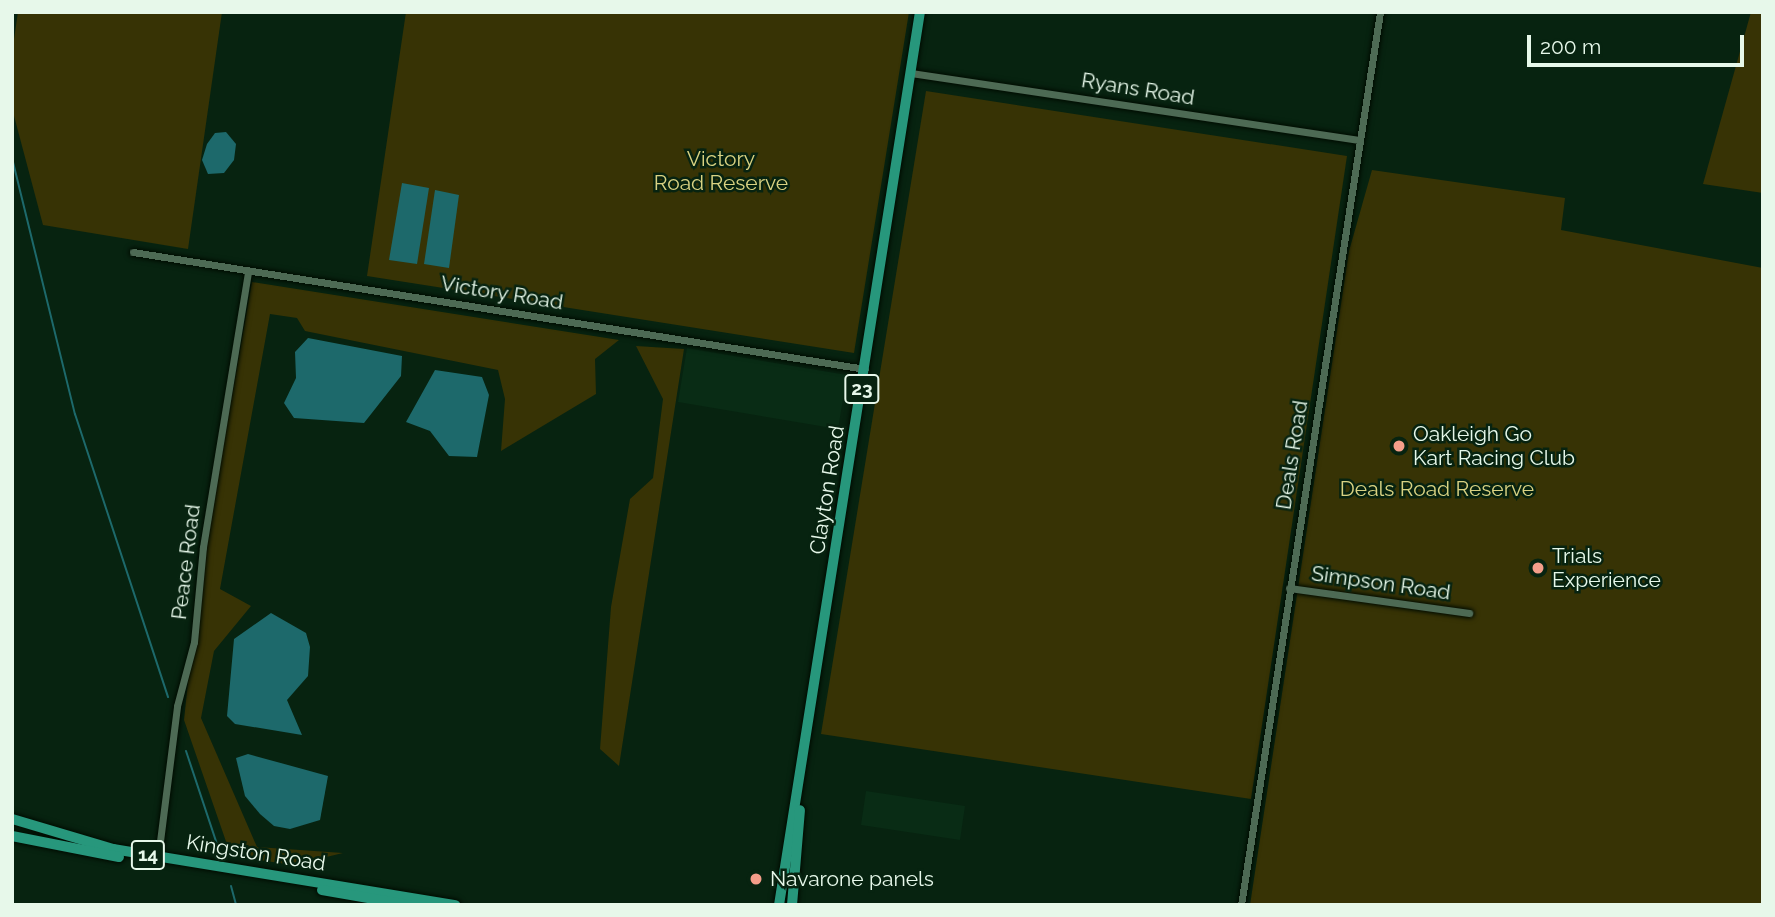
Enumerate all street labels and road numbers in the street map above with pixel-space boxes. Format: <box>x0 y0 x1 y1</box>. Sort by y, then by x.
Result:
street label: Ryans Road <box>1080 68 1196 110</box>
street label: Victory Road <box>439 271 565 315</box>
road number: 23 <box>843 374 881 404</box>
street label: Deals Road <box>1271 399 1313 511</box>
street label: Clayton Road <box>804 424 850 556</box>
street label: Peace Road <box>166 503 206 621</box>
street label: Simpson Road <box>1310 561 1452 605</box>
street label: Kingston Road <box>185 830 327 876</box>
road number: 14 <box>130 840 166 870</box>

